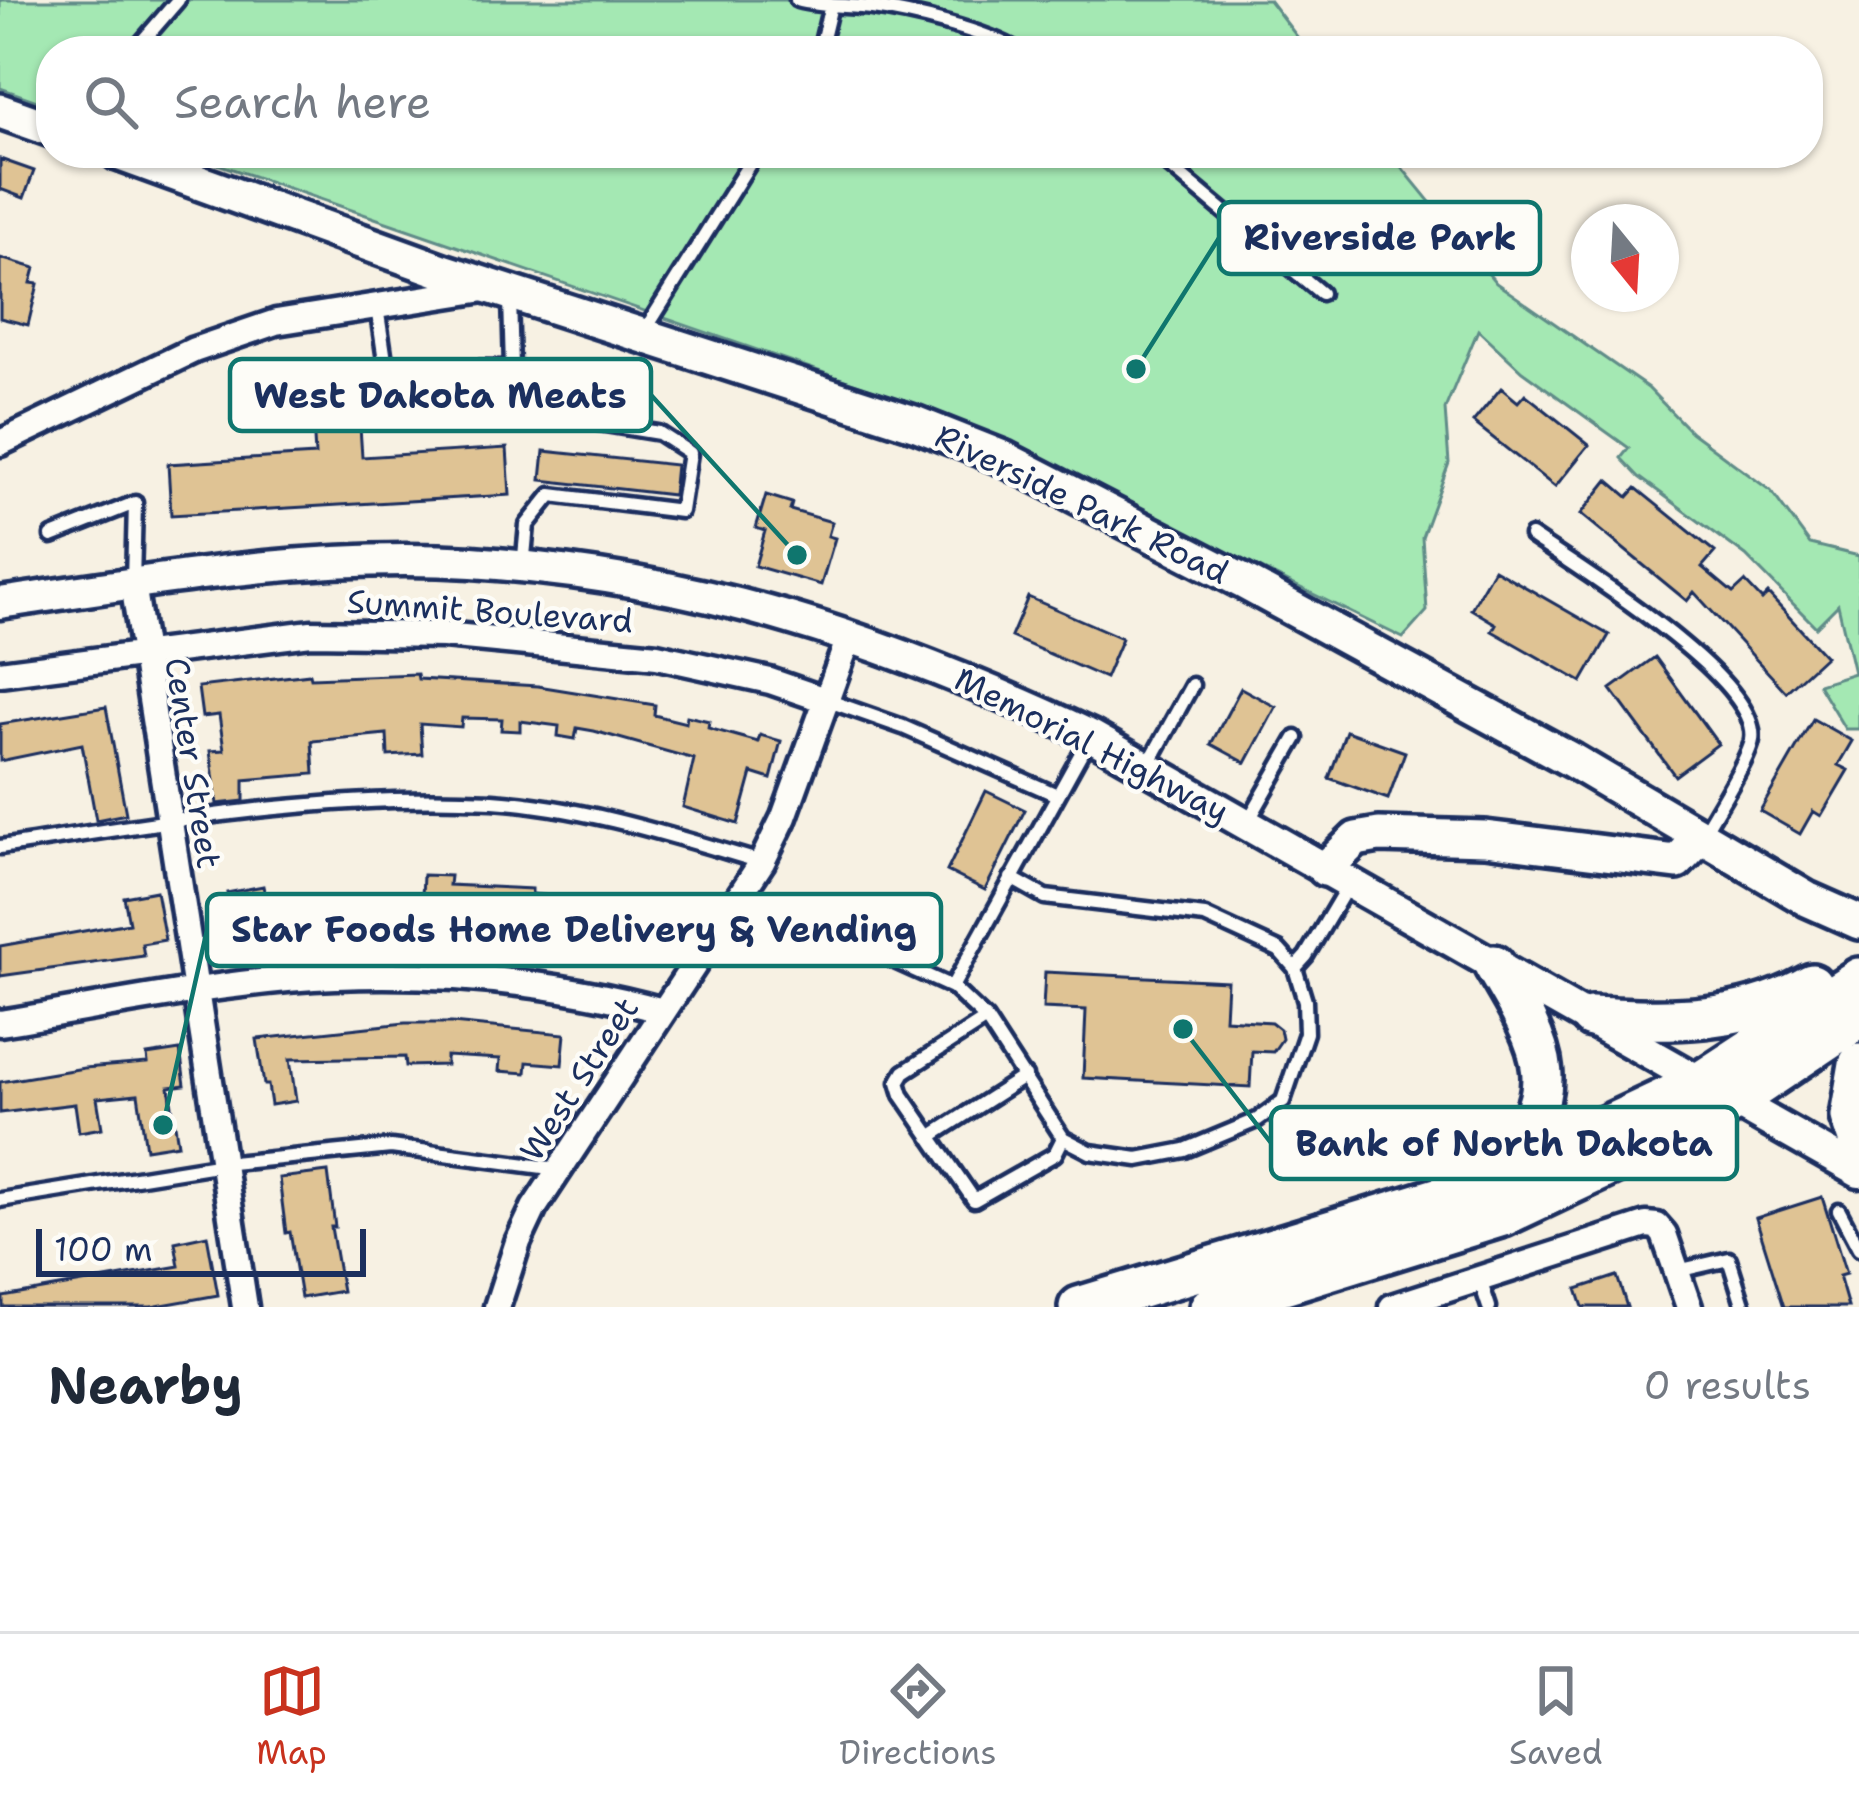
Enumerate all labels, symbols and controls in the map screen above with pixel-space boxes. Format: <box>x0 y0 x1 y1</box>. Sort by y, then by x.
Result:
search box <box>36 36 1823 168</box>
icon: search <box>78 69 144 135</box>
text: Search here <box>174 72 431 132</box>
callout: Riverside Park <box>1219 202 1540 274</box>
north arrow <box>1571 204 1679 312</box>
text: Riverside Park <box>1243 213 1517 262</box>
callout: West Dakota Meats <box>230 359 651 431</box>
text: West Dakota Meats <box>253 371 627 420</box>
street label: Riverside Park Road <box>928 413 1236 595</box>
street label: Summit Boulevard <box>346 579 634 643</box>
street label: Center Street <box>154 654 232 872</box>
street label: Memorial Highway <box>947 656 1237 834</box>
callout: Star Foods Home Delivery & Vending <box>207 894 941 966</box>
text: Star Foods Home Delivery & Vending <box>231 905 917 954</box>
street label: West Street <box>509 988 649 1170</box>
callout: Bank of North Dakota <box>1271 1107 1737 1179</box>
text: Bank of North Dakota <box>1295 1119 1713 1168</box>
scale bar <box>36 1223 366 1276</box>
text: 100 m <box>54 1227 153 1272</box>
text: Nearby <box>48 1351 243 1419</box>
text: 0 results <box>1644 1359 1811 1411</box>
tab: Map <box>256 1658 327 1775</box>
tab: Directions <box>839 1658 997 1775</box>
tab: Saved <box>1509 1658 1603 1775</box>

